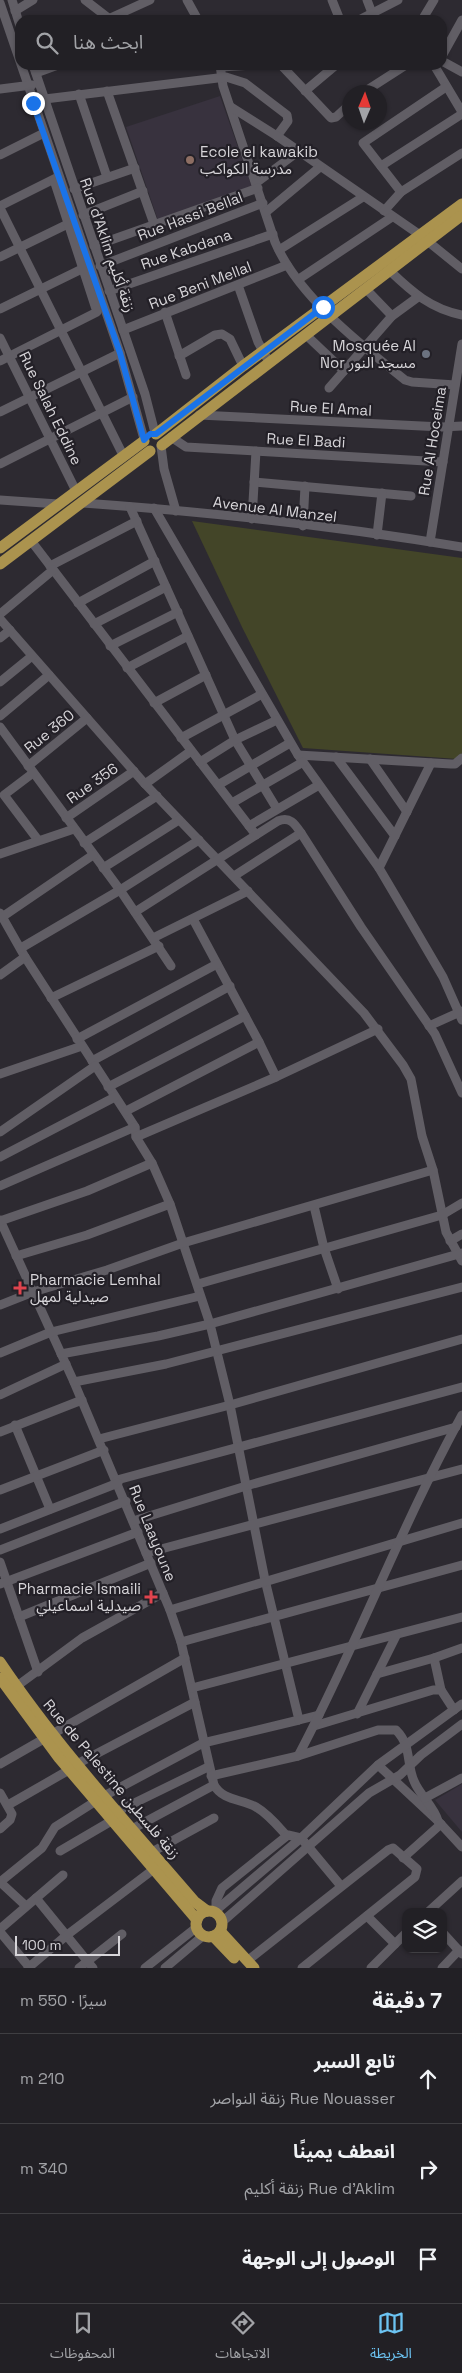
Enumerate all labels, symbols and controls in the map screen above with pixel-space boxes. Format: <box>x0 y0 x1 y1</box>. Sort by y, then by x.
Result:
search box <box>15 15 447 70</box>
icon: search <box>33 29 61 57</box>
text: ابحث هنا <box>73 30 143 55</box>
north arrow <box>342 85 387 130</box>
route end <box>22 92 45 115</box>
place label: Ecole el kawakib مدرسة الكواكب <box>200 142 318 178</box>
marker: Ecole el kawakib مدرسة الكواكب <box>184 154 196 166</box>
street label: Rue d’Aklim زنقة أكليم <box>74 175 140 315</box>
street label: Rue Hassi Bellal <box>135 187 245 245</box>
street label: Rue Kabdana <box>138 224 234 273</box>
street label: Rue Beni Mellal <box>146 257 254 313</box>
route start <box>312 296 335 319</box>
place label: Mosquée Al Nor مسجد النور <box>320 336 416 372</box>
street label: Rue Salah Eddine <box>15 348 87 468</box>
marker: Mosquée Al Nor مسجد النور <box>420 348 432 360</box>
street label: Rue Al Hoceima <box>414 385 450 497</box>
street label: Rue El Amal <box>290 396 372 420</box>
street label: Rue El Badi <box>266 428 346 452</box>
street label: Avenue Al Manzel <box>212 492 338 526</box>
street label: Rue 360 <box>20 705 78 757</box>
street label: Rue 356 <box>63 758 121 808</box>
place label: Pharmacie Lemhal صيدلية لمهل <box>30 1270 161 1306</box>
marker: Pharmacie Lemhal صيدلية لمهل <box>14 1282 26 1294</box>
street label: Rue Laayoune <box>125 1482 181 1584</box>
place label: Pharmacie Ismaili صيدلية اسماعيلي <box>18 1579 141 1617</box>
marker: Pharmacie Ismaili صيدلية اسماعيلي <box>145 1591 157 1603</box>
street label: Rue de Palestine زنقة فلسطين <box>40 1695 184 1863</box>
map controls <box>402 1908 447 1953</box>
button: layers <box>402 1908 447 1953</box>
scale bar <box>15 1933 120 1956</box>
text: 100 m <box>22 1936 61 1954</box>
text: 7 دقيقة <box>372 1987 442 2014</box>
text: سيرًا · 550 m <box>20 1990 107 2011</box>
text: تابع السير <box>314 2049 395 2074</box>
icon: ahead <box>414 2065 442 2093</box>
text: 210 m <box>20 2068 64 2089</box>
text: Rue Nouasser زنقة النواصر <box>211 2088 395 2109</box>
text: انعطف يمينًا <box>293 2139 395 2164</box>
icon: right <box>414 2155 442 2183</box>
text: 340 m <box>20 2158 68 2179</box>
text: Rue d’Aklim زنقة أكليم <box>245 2178 395 2199</box>
icon: arrive <box>414 2245 442 2273</box>
text: الوصول إلى الوجهة <box>242 2246 395 2271</box>
tab: المحفوظات <box>50 2309 115 2368</box>
tab: الاتجاهات <box>215 2309 270 2368</box>
tab: الخريطة <box>370 2309 412 2368</box>

